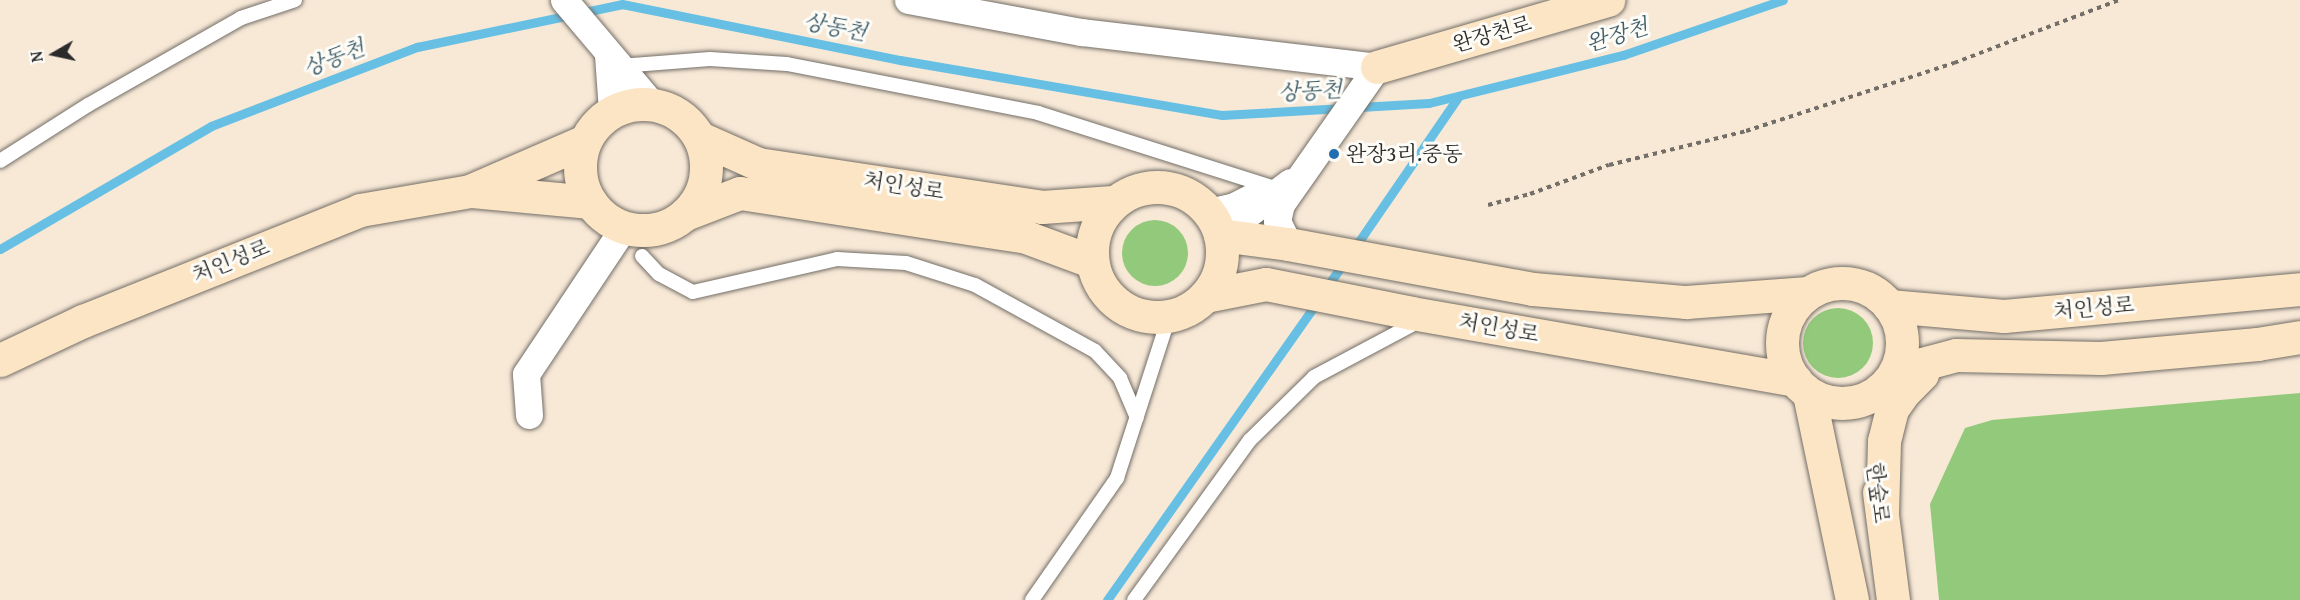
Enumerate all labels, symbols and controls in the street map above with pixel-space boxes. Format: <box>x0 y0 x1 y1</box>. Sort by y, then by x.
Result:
water label: 상동천 <box>801 8 869 46</box>
street label: 완장천로 <box>1450 11 1534 57</box>
water label: 완장천 <box>1583 13 1651 57</box>
north arrow <box>24 24 84 84</box>
water label: 상동천 <box>300 34 368 82</box>
text: N <box>24 50 49 64</box>
water label: 상동천 <box>1277 76 1343 106</box>
place label: 완장3리.중동 <box>1346 141 1463 167</box>
marker: 완장3리.중동 <box>1327 147 1341 161</box>
street label: 처인성로 <box>862 167 946 205</box>
street label: 처인성로 <box>189 234 273 288</box>
street label: 처인성로 <box>2052 292 2136 324</box>
street label: 처인성로 <box>1457 309 1541 347</box>
street label: 한숲로 <box>1862 461 1894 525</box>

